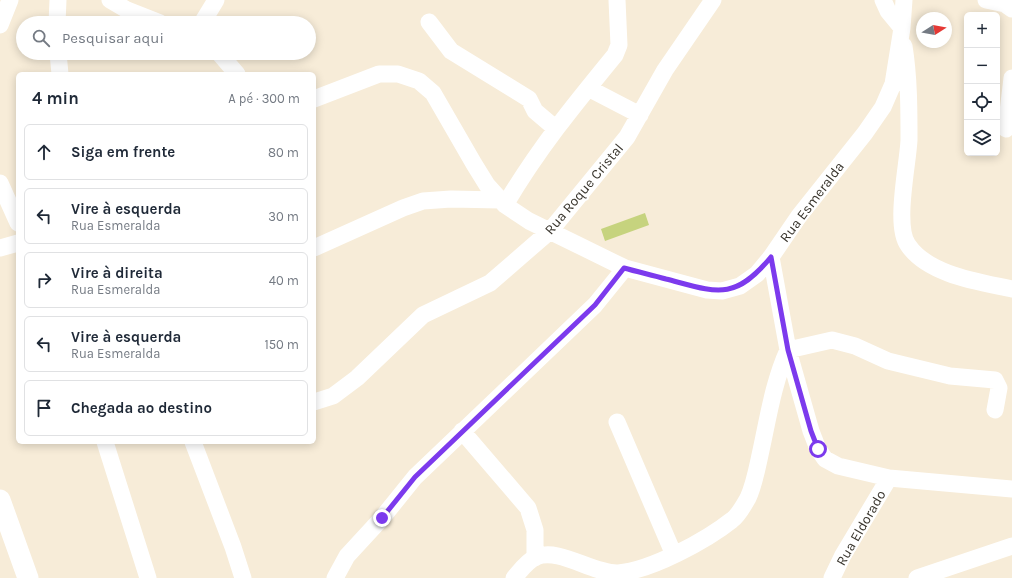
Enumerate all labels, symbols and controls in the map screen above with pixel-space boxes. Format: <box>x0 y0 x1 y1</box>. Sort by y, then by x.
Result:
north arrow <box>916 12 952 48</box>
map controls <box>964 12 1000 156</box>
button: + <box>964 12 1000 48</box>
search box <box>16 16 316 60</box>
icon: search <box>30 27 52 49</box>
text: Pesquisar aqui <box>62 29 164 47</box>
button: − <box>964 48 1000 84</box>
button: locate <box>964 84 1000 120</box>
text: 4 min <box>32 88 79 108</box>
text: A pé · 300 m <box>228 91 300 106</box>
button: layers <box>964 120 1000 156</box>
street label: Rua Roque Cristal <box>541 140 627 238</box>
icon: ahead <box>33 141 55 163</box>
text: Siga em frente <box>71 143 175 161</box>
text: 80 m <box>268 145 299 160</box>
street label: Rua Esmeralda <box>776 158 848 246</box>
text: Vire à esquerda <box>71 200 181 218</box>
icon: left <box>33 205 55 227</box>
text: 30 m <box>268 209 299 224</box>
text: Rua Esmeralda <box>71 218 160 233</box>
text: Vire à direita <box>71 264 163 282</box>
icon: right <box>33 269 55 291</box>
text: 40 m <box>269 273 299 288</box>
text: Rua Esmeralda <box>71 282 160 297</box>
text: Vire à esquerda <box>71 328 181 346</box>
icon: left <box>33 333 55 355</box>
text: 150 m <box>264 337 299 352</box>
text: Rua Esmeralda <box>71 346 160 361</box>
icon: arrive <box>33 397 55 419</box>
text: Chegada ao destino <box>71 399 212 417</box>
route start <box>809 440 827 458</box>
street label: Rua Eldorado <box>833 487 889 569</box>
route end <box>373 509 391 527</box>

